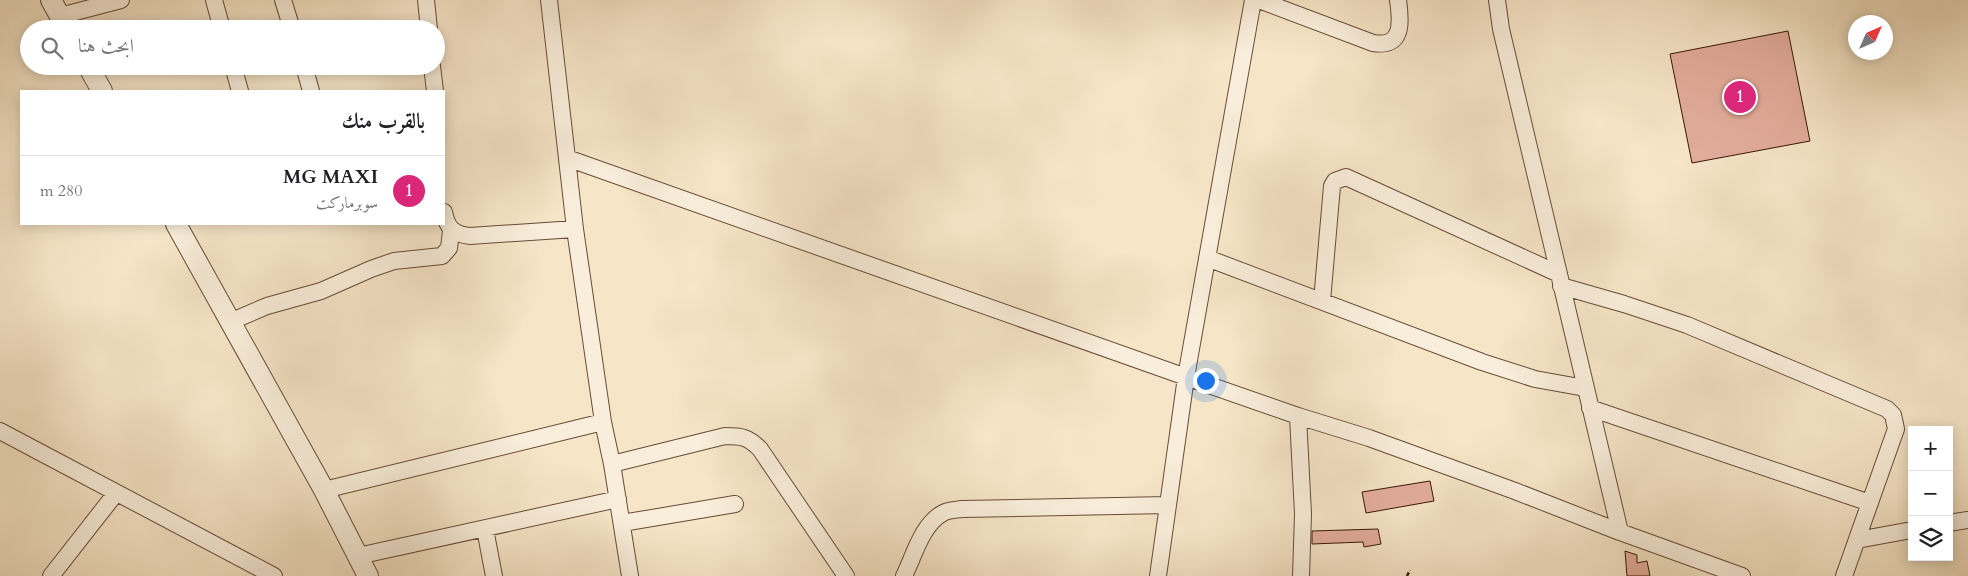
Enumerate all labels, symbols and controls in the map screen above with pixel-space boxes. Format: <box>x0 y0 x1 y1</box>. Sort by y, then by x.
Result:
north arrow <box>1848 15 1893 60</box>
search box <box>20 20 445 75</box>
text: ابحث هنا <box>78 33 134 59</box>
icon: search <box>38 34 66 62</box>
pin: 1 <box>1724 78 1756 116</box>
text: بالقرب منك <box>342 107 425 136</box>
text: MG MAXI <box>283 164 378 190</box>
text: 280 m <box>40 180 82 202</box>
text: 1 <box>405 180 413 202</box>
text: سوبرماركت <box>316 192 378 214</box>
your location <box>1193 368 1219 394</box>
map controls <box>1908 426 1953 561</box>
button: + <box>1908 426 1953 471</box>
button: − <box>1908 471 1953 516</box>
button: layers <box>1908 516 1953 561</box>

